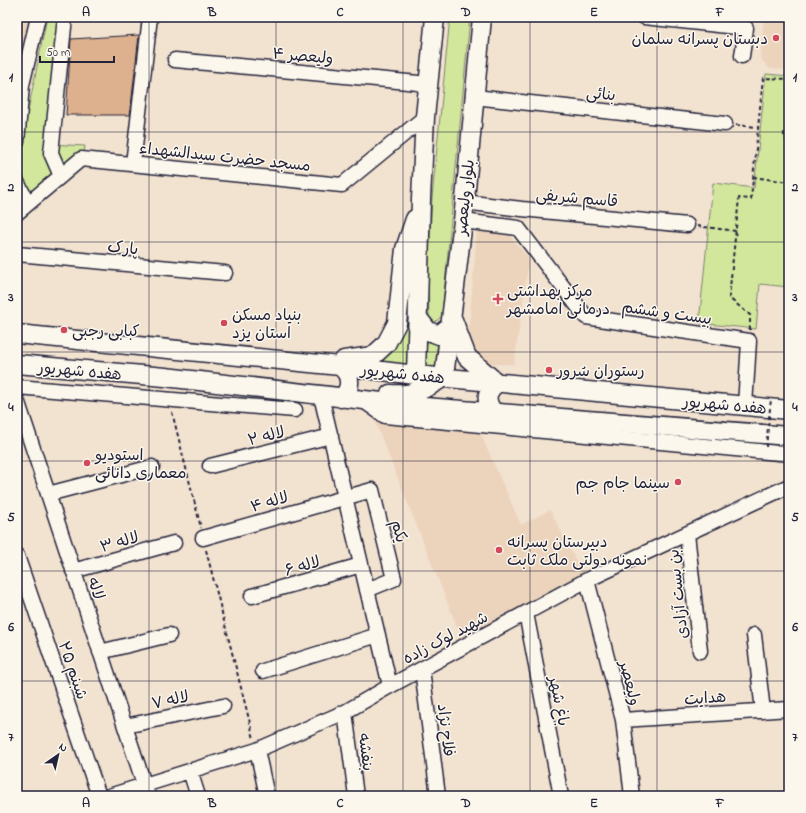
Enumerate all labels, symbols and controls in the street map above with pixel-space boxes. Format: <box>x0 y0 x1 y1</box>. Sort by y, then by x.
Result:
text: A <box>82 3 90 22</box>
text: B <box>207 3 217 22</box>
text: C <box>336 3 344 22</box>
text: D <box>460 3 471 22</box>
text: E <box>590 3 598 22</box>
text: F <box>715 3 725 22</box>
place label: دبستان پسرانه سلمان <box>631 28 768 52</box>
marker: دبستان پسرانه سلمان <box>771 33 781 43</box>
scale bar <box>40 38 114 64</box>
street label: ولیعصر ۴ <box>271 42 334 72</box>
text: 50 m <box>46 44 70 62</box>
text: 1 <box>9 68 14 87</box>
text: 1 <box>793 68 798 87</box>
street label: بنائی <box>585 82 617 108</box>
street label: مسجد حضرت سیدالشهداء <box>138 137 312 179</box>
street label: بلوار ولیعصر <box>450 158 482 238</box>
text: 2 <box>7 178 15 197</box>
text: 2 <box>791 178 799 197</box>
street label: قاسم شریفی <box>535 183 619 215</box>
street label: پارک <box>106 236 139 262</box>
place label: مرکز بهداشتی درمانی امامشهر <box>505 280 610 322</box>
text: 3 <box>7 288 14 307</box>
text: 3 <box>791 288 798 307</box>
marker: مرکز بهداشتی درمانی امامشهر <box>492 293 504 305</box>
street label: بیست و ششم <box>620 296 713 332</box>
place label: بنیاد مسکن استان یزد <box>232 304 301 346</box>
marker: بنیاد مسکن استان یزد <box>219 318 229 328</box>
place label: کبابی رجبی <box>72 320 140 344</box>
marker: کبابی رجبی <box>59 325 69 335</box>
street label: هفده شهریور <box>35 356 123 388</box>
street label: هفده شهریور <box>358 358 446 391</box>
place label: رستوران سُرور <box>555 360 644 384</box>
marker: رستوران سُرور <box>544 365 554 375</box>
street label: هفده شهریور <box>680 390 768 422</box>
text: 4 <box>7 398 14 417</box>
text: 4 <box>791 398 798 417</box>
street label: لاله ۲ <box>245 421 287 453</box>
place label: استودیو معماری دانائی <box>94 444 186 486</box>
marker: استودیو معماری دانائی <box>82 458 92 468</box>
place label: سینما جام جم <box>576 472 670 496</box>
marker: سینما جام جم <box>673 477 683 487</box>
street label: لاله ۴ <box>248 486 291 520</box>
text: 5 <box>7 508 15 527</box>
text: 5 <box>791 508 799 527</box>
street label: یکم <box>384 518 412 545</box>
street label: لاله ۳ <box>97 526 142 560</box>
place label: دبیرستان پسرانه نمونه دولتی ملک ثابت <box>507 531 648 573</box>
marker: دبیرستان پسرانه نمونه دولتی ملک ثابت <box>494 545 504 555</box>
street label: بن بست آزادی <box>662 548 696 640</box>
street label: لاله ۶ <box>282 550 323 583</box>
street label: لاله <box>80 574 110 603</box>
street label: شهید لوک زاده <box>399 606 493 671</box>
text: 6 <box>7 618 14 637</box>
text: 6 <box>791 618 798 637</box>
street label: شبنم ۲۵ <box>51 638 93 703</box>
street label: ولیعصر <box>611 657 646 708</box>
street label: باغ شهر <box>541 673 575 728</box>
street label: لاله ۷ <box>149 685 191 717</box>
street label: هدایت <box>683 686 727 712</box>
street label: فلاح نژاد <box>430 702 460 758</box>
text: 7 <box>8 728 14 747</box>
text: 7 <box>792 728 798 747</box>
street label: بنفشه <box>351 732 379 773</box>
north arrow <box>38 735 78 775</box>
text: N <box>55 739 71 756</box>
text: A <box>82 794 90 813</box>
text: B <box>207 794 217 813</box>
text: C <box>336 794 344 813</box>
text: D <box>460 794 471 813</box>
text: E <box>590 794 598 813</box>
text: F <box>715 794 725 813</box>

